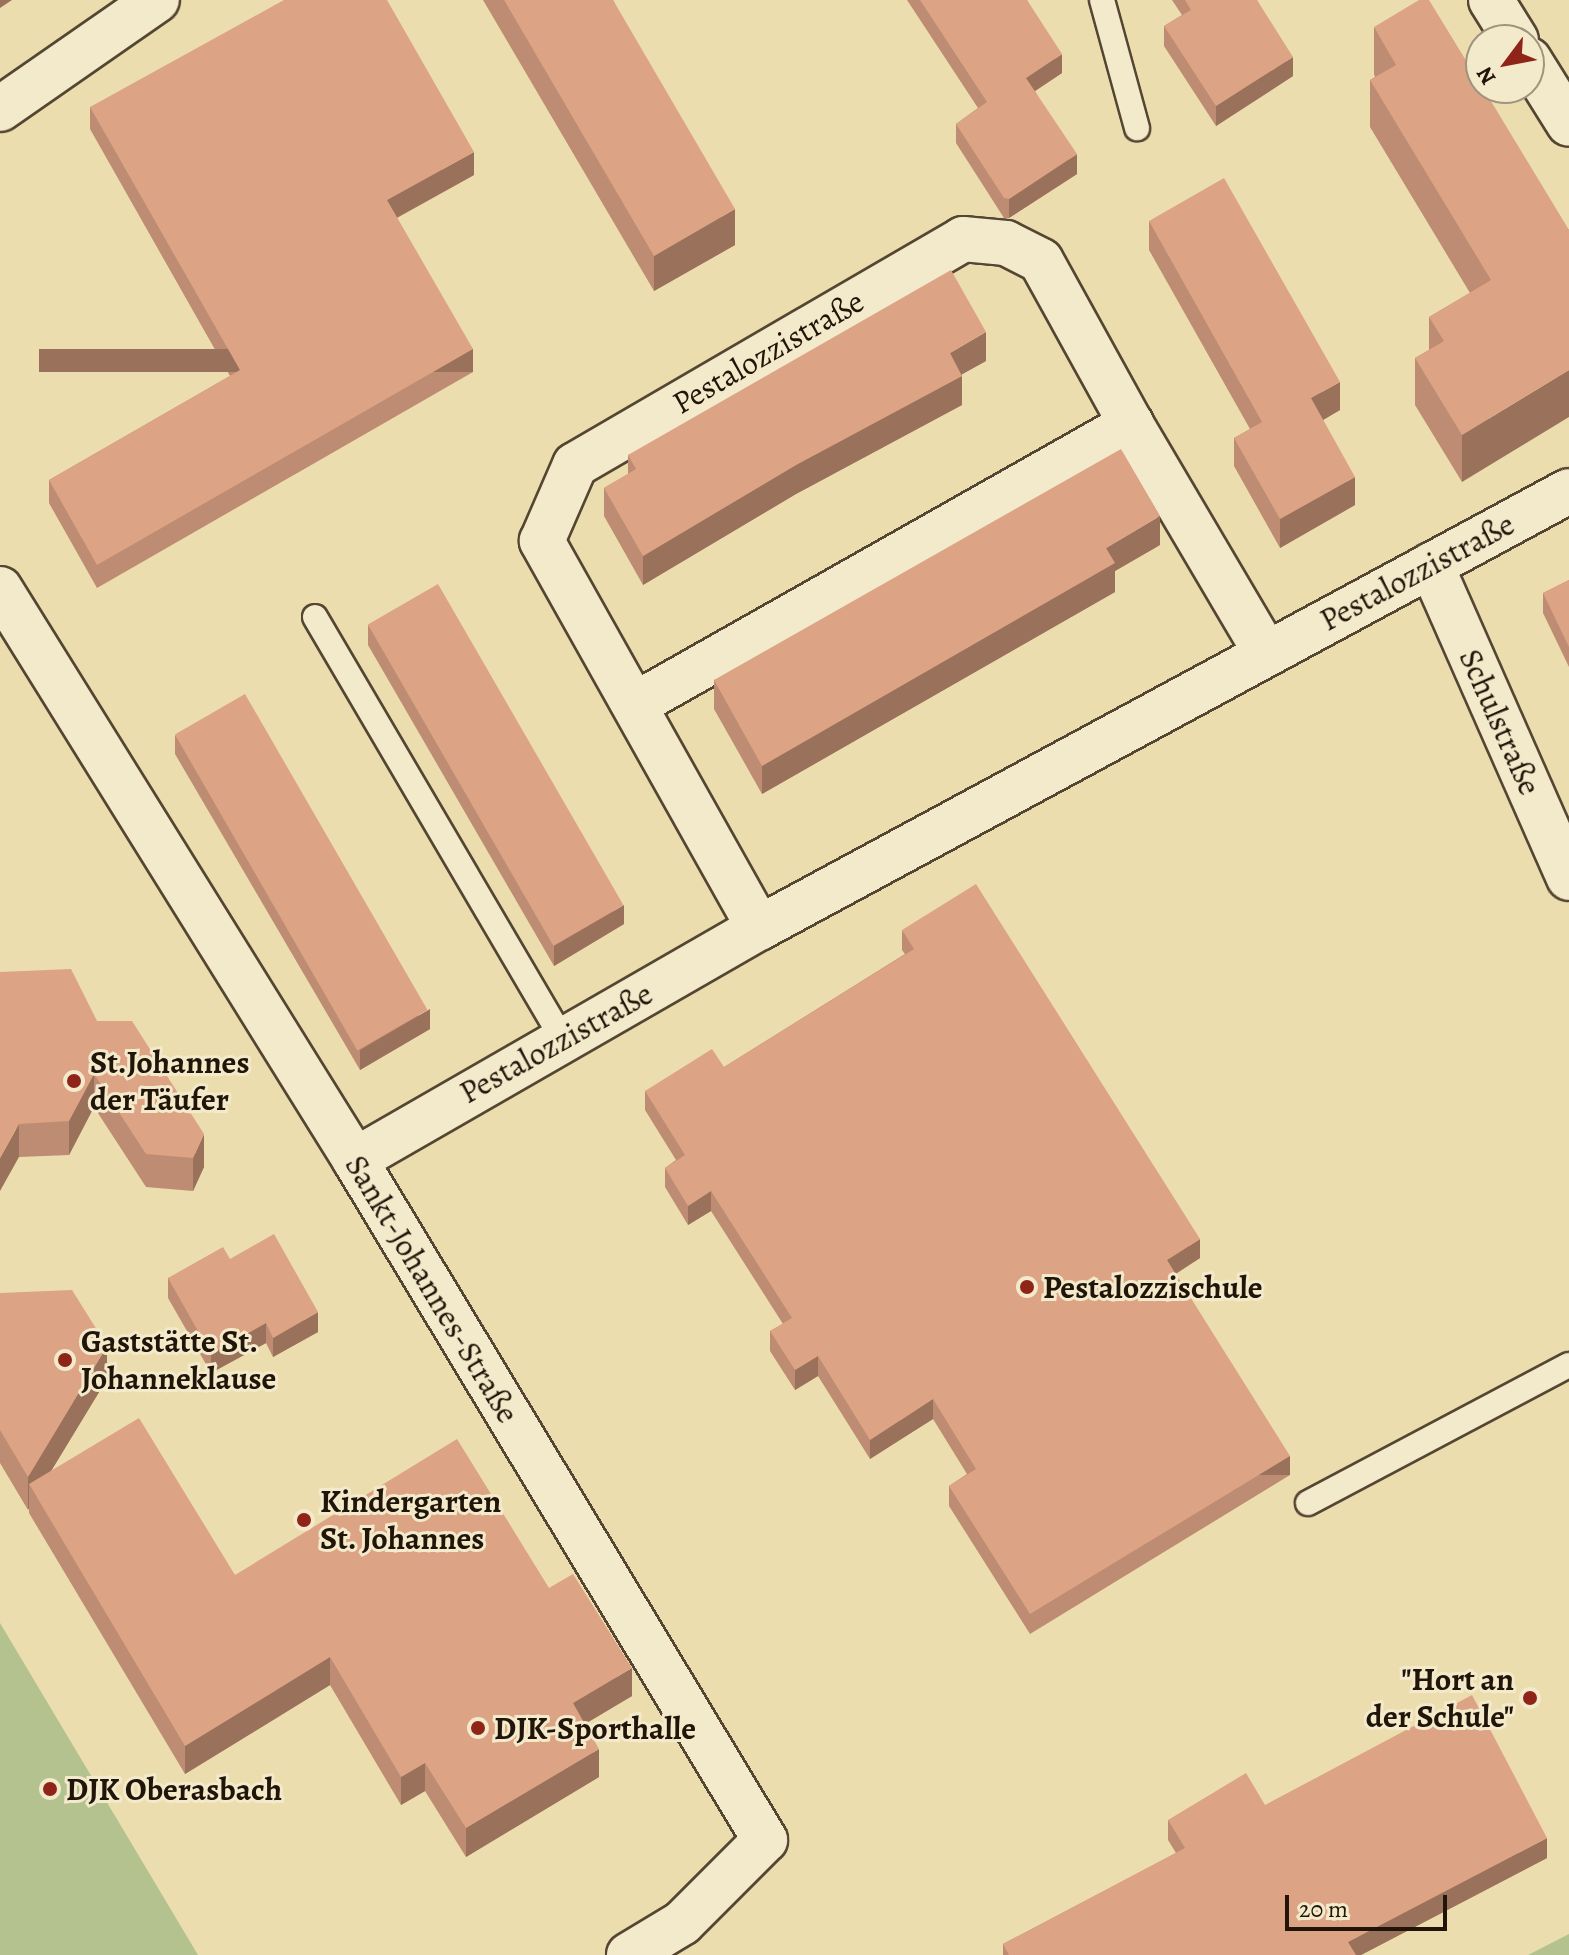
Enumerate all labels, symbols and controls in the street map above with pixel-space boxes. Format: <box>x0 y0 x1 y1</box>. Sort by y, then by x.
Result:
north arrow <box>1465 24 1545 104</box>
text: N <box>1469 61 1503 90</box>
street label: Pestalozzistraße <box>665 282 871 422</box>
street label: Pestalozzistraße <box>1313 505 1521 639</box>
street label: Schulstraße <box>1451 643 1549 801</box>
street label: Pestalozzistraße <box>453 974 659 1112</box>
place label: St.Johannes der Täufer <box>90 1044 249 1119</box>
marker: St.Johannes der Täufer <box>65 1072 83 1090</box>
street label: Sankt-Johannes-Straße <box>337 1148 527 1430</box>
place label: Pestalozzischule <box>1043 1268 1263 1306</box>
marker: Pestalozzischule <box>1018 1278 1036 1296</box>
place label: Gaststätte St. Johanneklause <box>81 1323 276 1398</box>
marker: Gaststätte St. Johanneklause <box>56 1351 74 1369</box>
place label: Kindergarten St. Johannes <box>320 1483 501 1558</box>
marker: Kindergarten St. Johannes <box>295 1511 313 1529</box>
place label: "Hort an der Schule" <box>1366 1661 1514 1736</box>
marker: "Hort an der Schule" <box>1521 1689 1539 1707</box>
place label: DJK-Sporthalle <box>494 1709 696 1747</box>
marker: DJK-Sporthalle <box>469 1719 487 1737</box>
place label: DJK Oberasbach <box>66 1770 282 1808</box>
marker: DJK Oberasbach <box>41 1780 59 1798</box>
scale bar <box>1289 1879 1451 1929</box>
text: 20 m <box>1299 1893 1348 1925</box>

